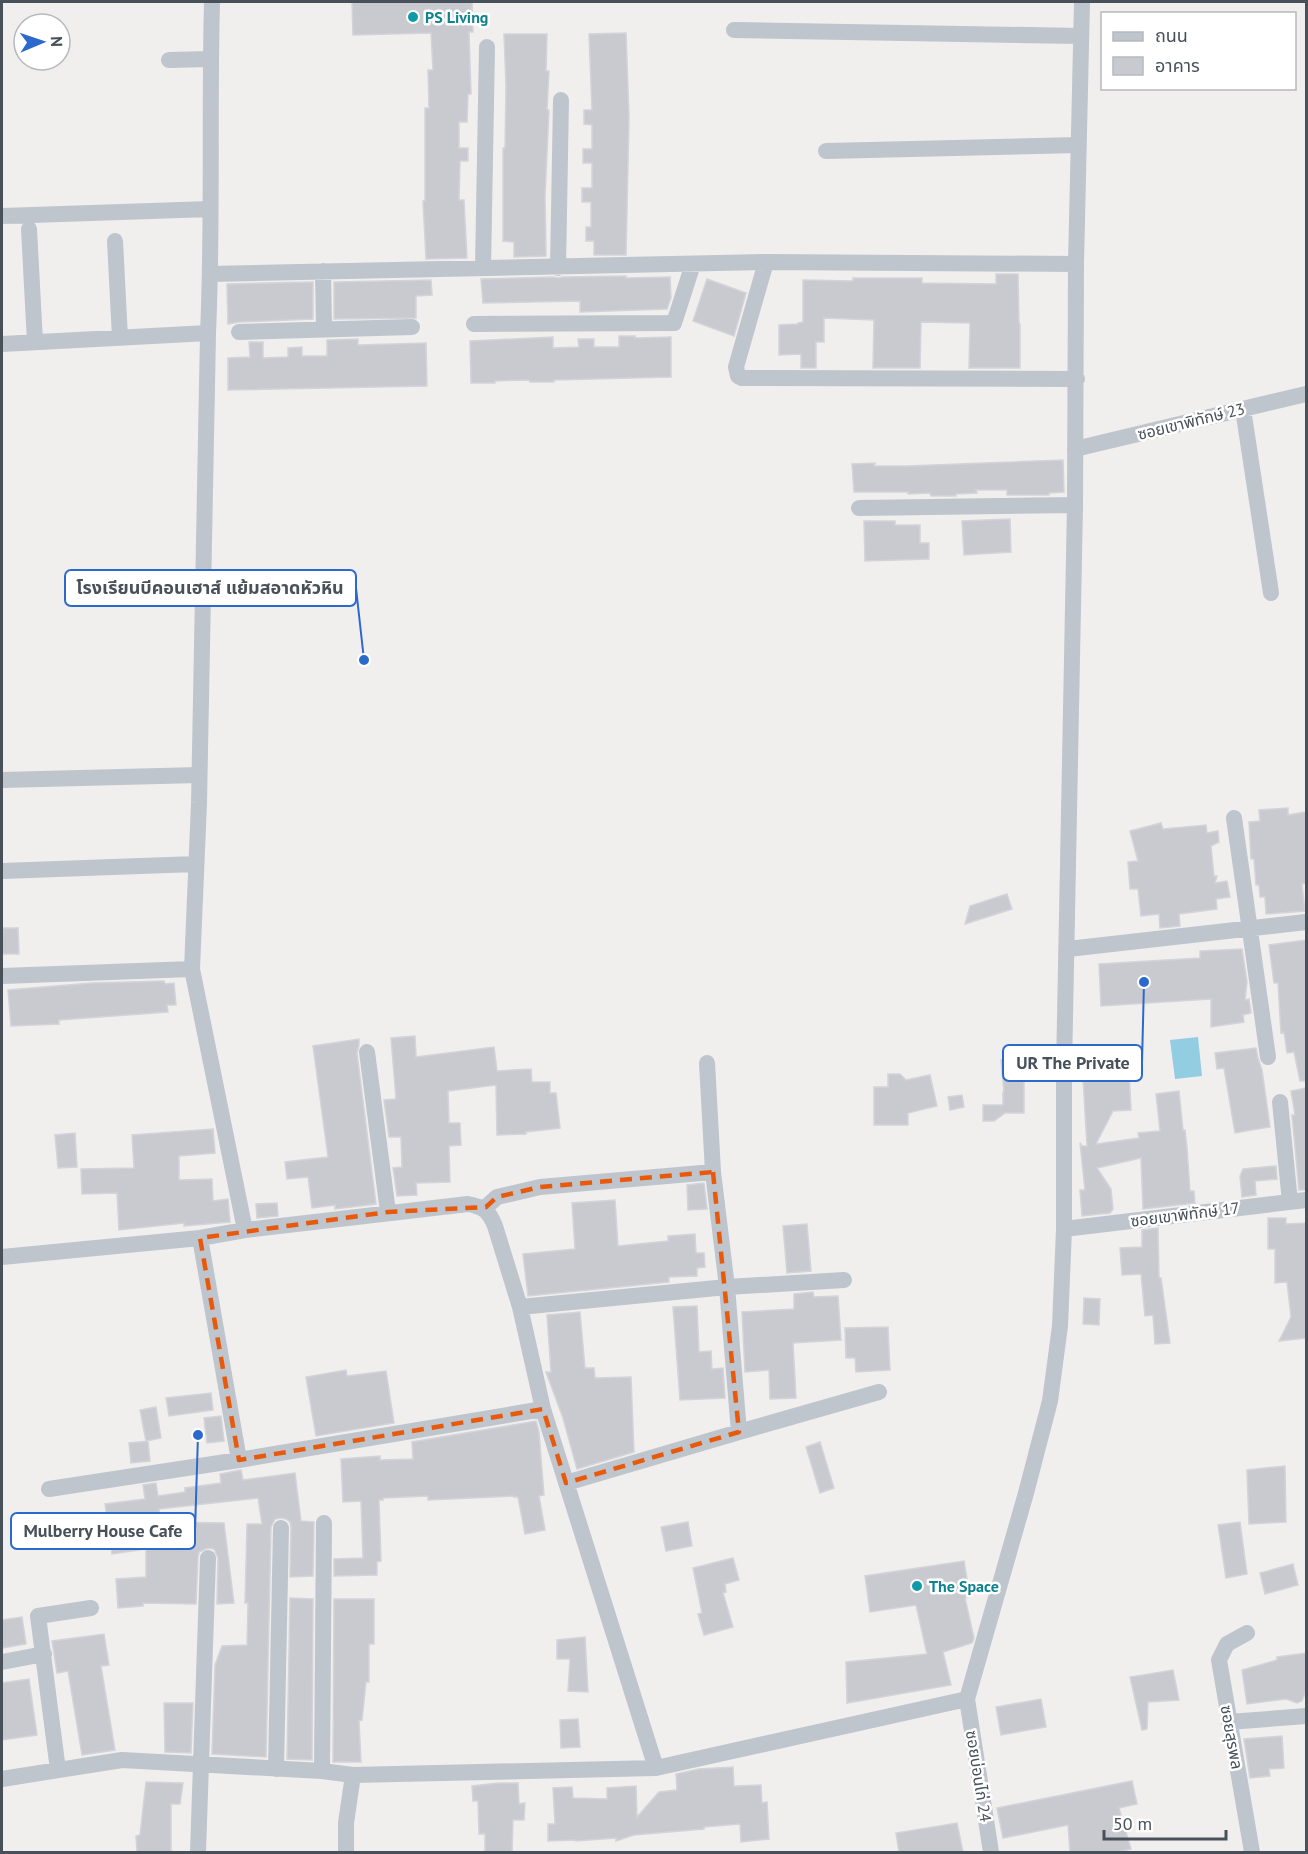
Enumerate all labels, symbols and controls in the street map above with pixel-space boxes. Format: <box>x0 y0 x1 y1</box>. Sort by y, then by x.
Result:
place label: PS Living <box>425 7 488 27</box>
marker: PS Living <box>406 10 420 24</box>
north arrow <box>12 12 72 72</box>
legend <box>1101 12 1296 90</box>
text: ถนน <box>1155 24 1188 47</box>
text: N <box>47 36 67 47</box>
text: อาคาร <box>1155 54 1200 77</box>
street label: ซอยเขาพิทักษ์ 23 <box>1135 398 1247 444</box>
callout: โรงเรียนบีคอนเฮาส์ แย้มสอาดหัวหิน <box>65 570 356 606</box>
text: โรงเรียนบีคอนเฮาส์ แย้มสอาดหัวหิน <box>76 576 344 599</box>
callout: UR The Private <box>1003 1045 1142 1081</box>
text: UR The Private <box>1016 1051 1130 1074</box>
street label: ซอยเขาพิทักษ์ 17 <box>1129 1197 1241 1231</box>
callout: Mulberry House Cafe <box>11 1513 195 1549</box>
text: Mulberry House Cafe <box>23 1519 183 1542</box>
place label: The Space <box>929 1576 999 1596</box>
marker: The Space <box>910 1579 924 1593</box>
street label: ซอยสุรพล <box>1217 1703 1247 1771</box>
street label: ซอยบ่อนไก่ 24 <box>962 1729 996 1823</box>
scale bar <box>1104 1803 1226 1841</box>
text: 50 m <box>1113 1812 1152 1835</box>

